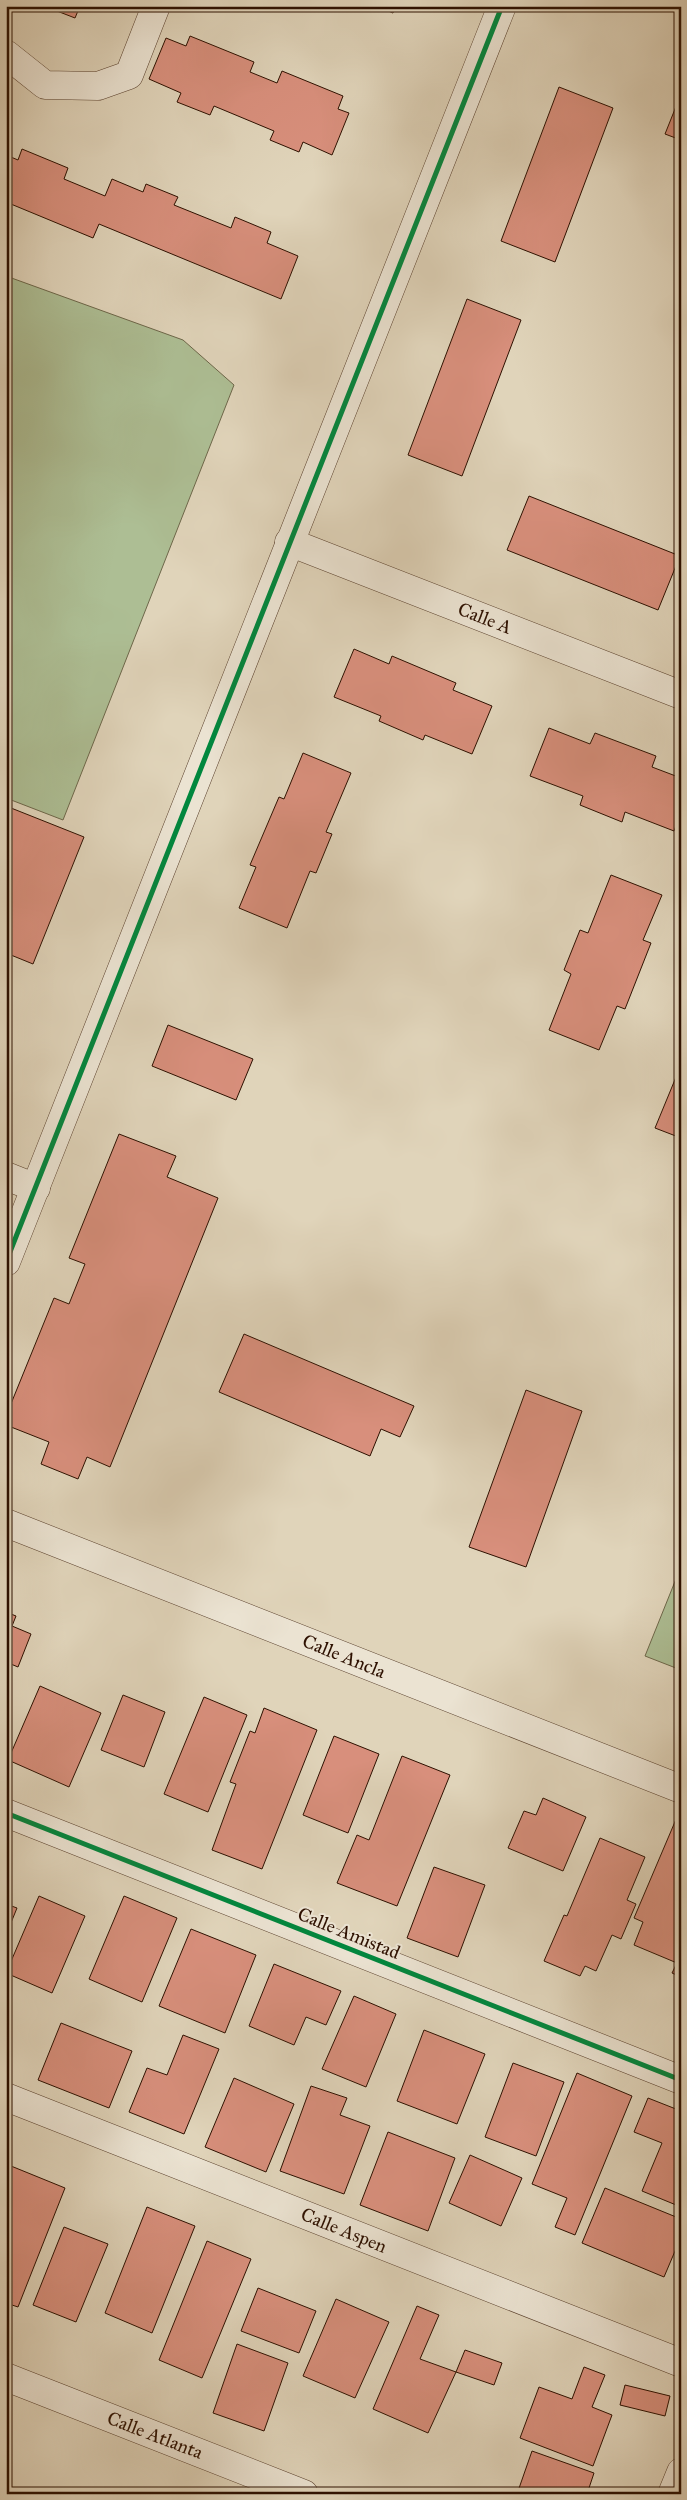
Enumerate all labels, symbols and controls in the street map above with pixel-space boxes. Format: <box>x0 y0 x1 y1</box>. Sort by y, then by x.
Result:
street label: Calle A <box>455 597 515 639</box>
street label: Calle Ancla <box>299 1629 390 1683</box>
street label: Calle Amistad <box>294 1902 404 1964</box>
street label: Calle Aspen <box>298 2202 390 2258</box>
street label: Calle Atlanta <box>104 2406 207 2464</box>

